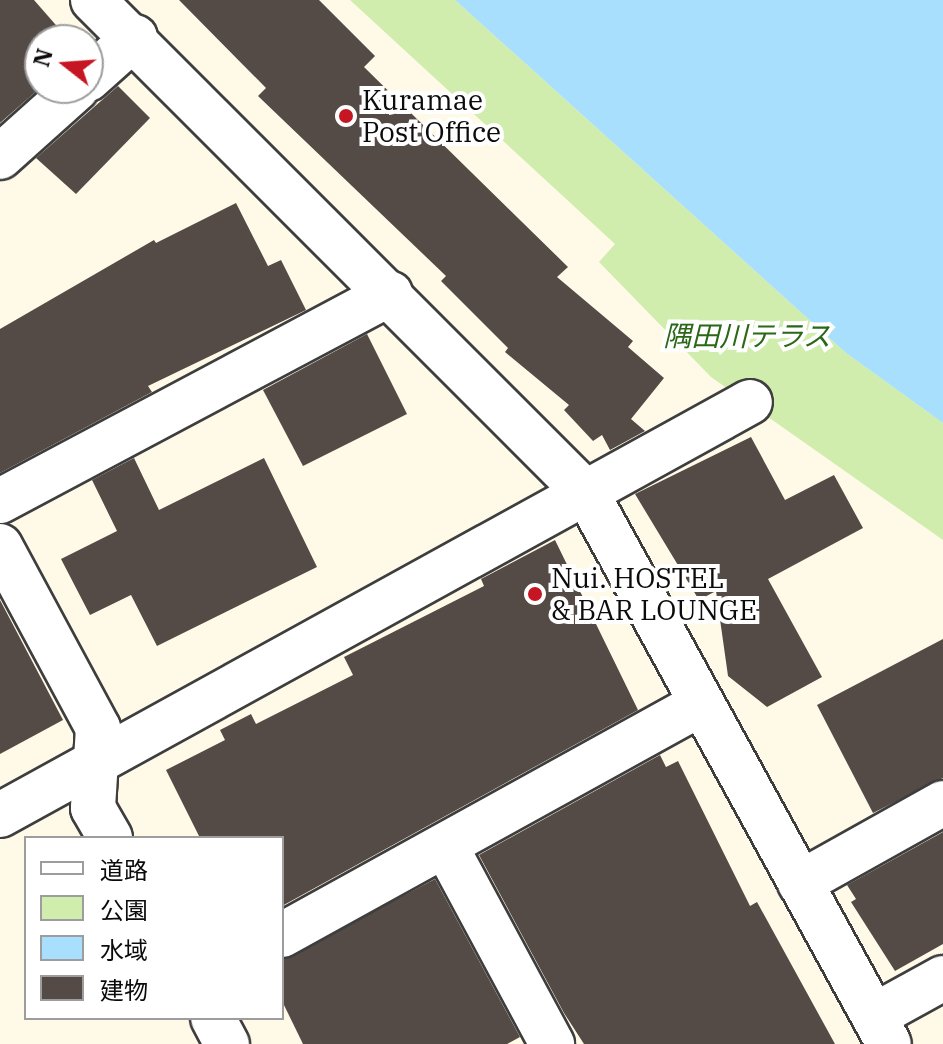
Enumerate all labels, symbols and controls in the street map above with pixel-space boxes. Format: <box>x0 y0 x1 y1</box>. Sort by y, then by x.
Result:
north arrow <box>24 24 104 104</box>
text: N <box>26 45 59 70</box>
place label: Kuramae Post Office <box>362 83 501 149</box>
marker: Kuramae Post Office <box>337 107 355 125</box>
park label: 隅田川テラス <box>663 319 831 353</box>
place label: Nui. HOSTEL & BAR LOUNGE <box>551 561 757 627</box>
marker: Nui. HOSTEL & BAR LOUNGE <box>526 585 544 603</box>
legend <box>24 836 284 1020</box>
text: 道路 <box>100 854 148 886</box>
text: 公園 <box>100 894 148 926</box>
text: 水域 <box>100 934 148 966</box>
text: 建物 <box>100 974 148 1006</box>

